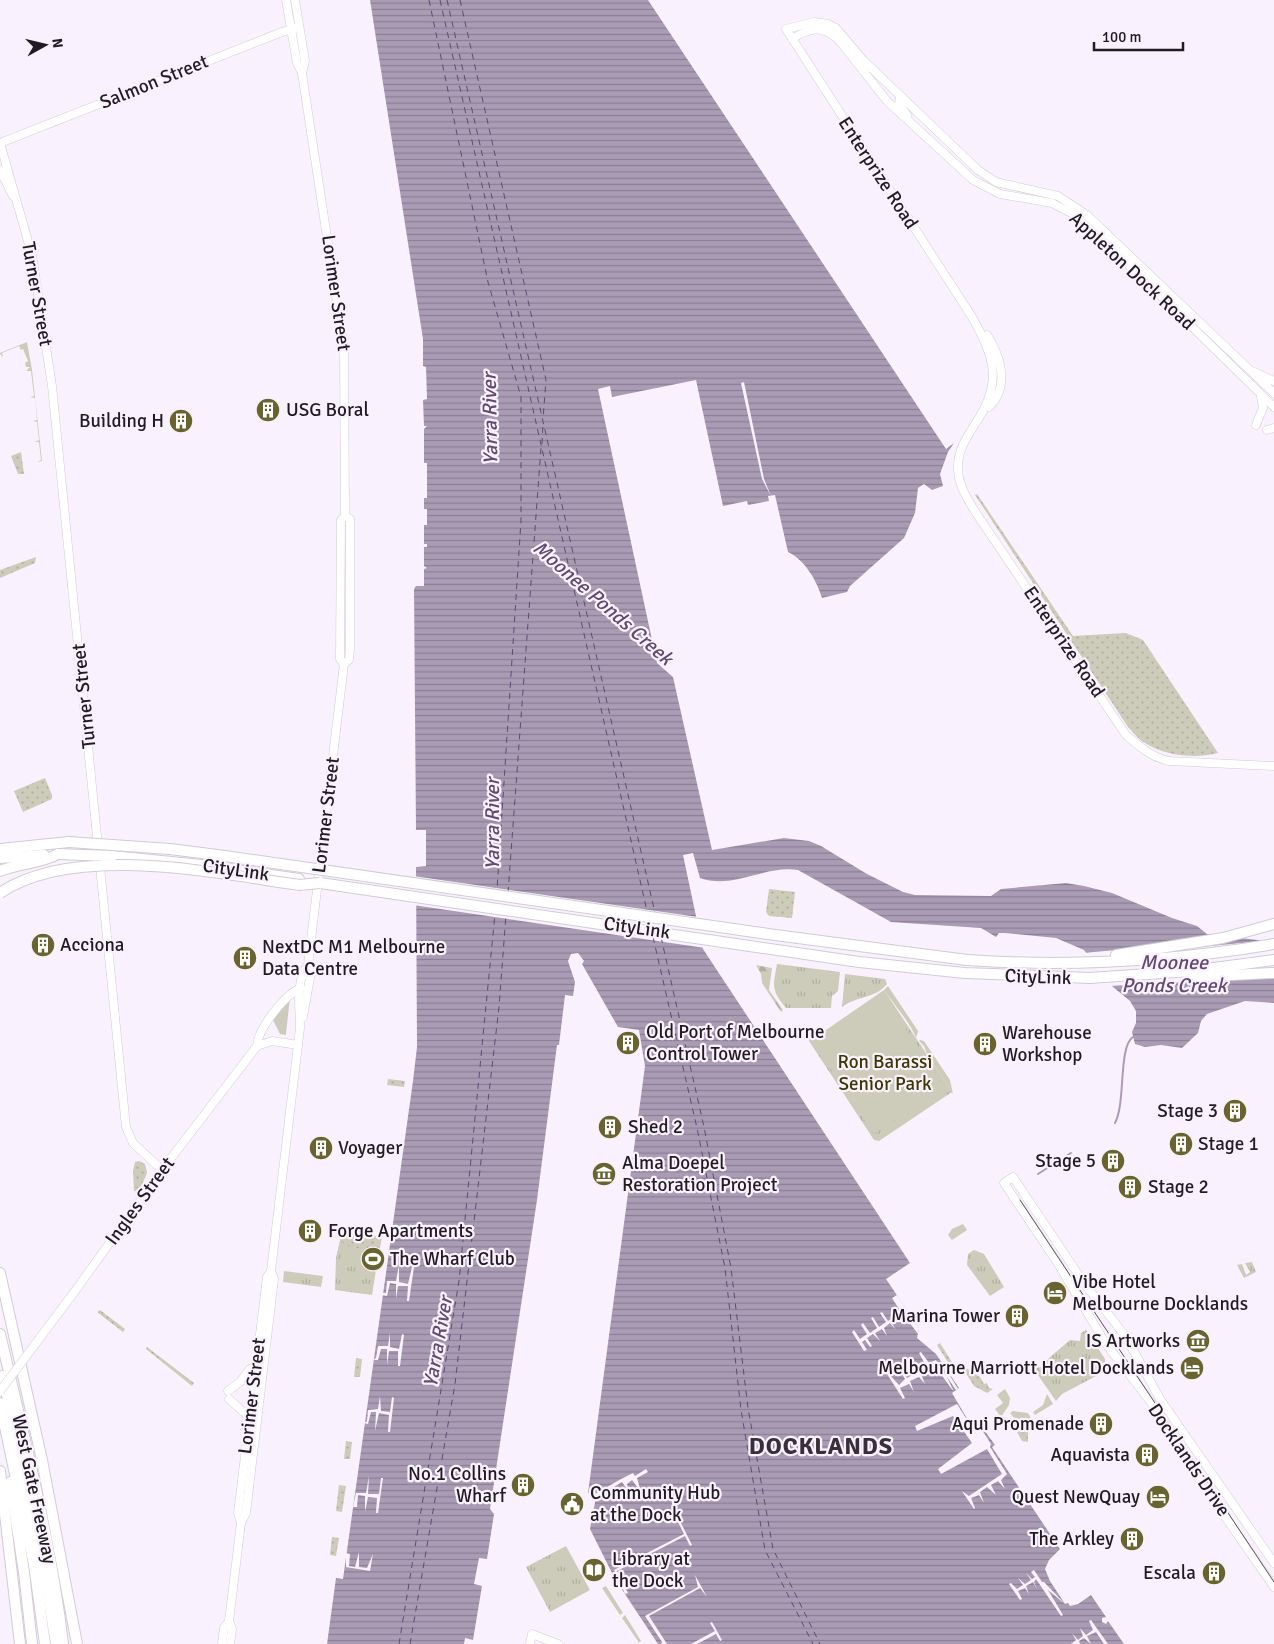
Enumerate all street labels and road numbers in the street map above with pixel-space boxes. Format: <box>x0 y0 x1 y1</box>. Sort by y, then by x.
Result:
street label: Salmon Street <box>96 49 212 115</box>
street label: Enterprize Road <box>833 112 923 234</box>
street label: Appleton Dock Road <box>1064 207 1200 335</box>
street label: Lorimer Street <box>316 233 356 353</box>
street label: Turner Street <box>16 240 58 348</box>
street label: Enterprize Road <box>1018 582 1110 702</box>
street label: Turner Street <box>67 642 101 750</box>
street label: Lorimer Street <box>307 755 345 875</box>
street label: CityLink <box>201 853 271 887</box>
street label: CityLink <box>602 911 672 945</box>
street label: CityLink <box>1004 964 1072 990</box>
street label: Ingles Street <box>100 1152 180 1250</box>
street label: Lorimer Street <box>233 1336 271 1456</box>
street label: Docklands Drive <box>1142 1399 1236 1521</box>
street label: West Gate Freeway <box>6 1412 62 1566</box>

